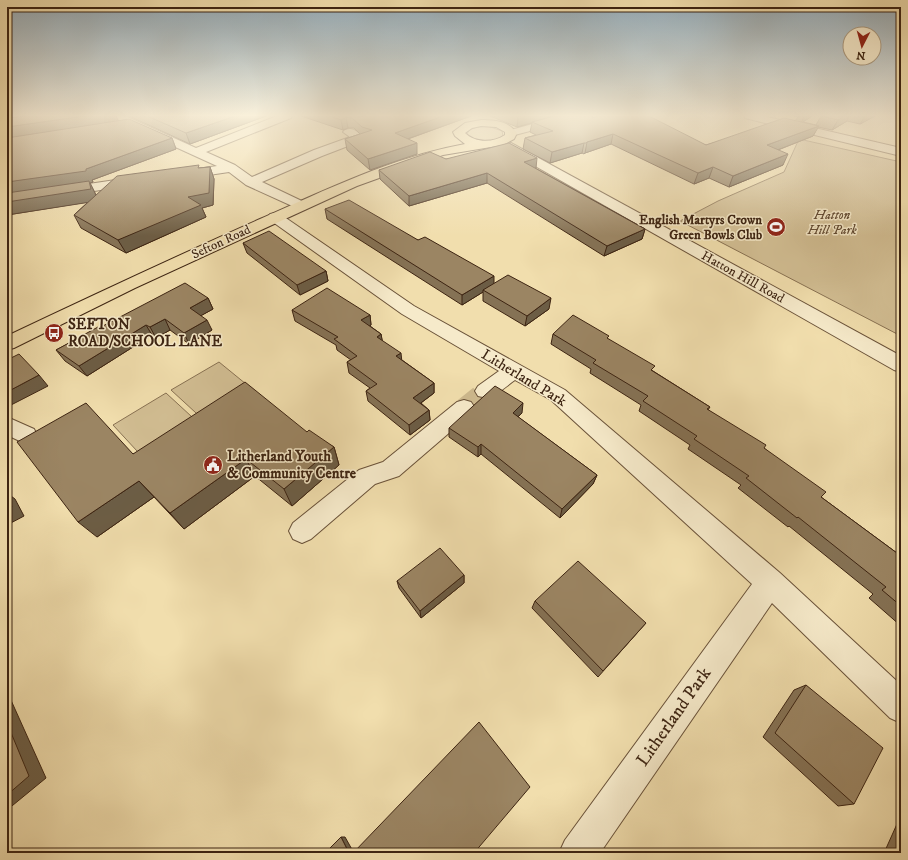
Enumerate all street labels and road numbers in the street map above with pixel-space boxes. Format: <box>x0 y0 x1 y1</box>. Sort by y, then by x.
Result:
street label: Sefton Road <box>189 221 254 263</box>
street label: Hatton Hill Road <box>699 248 788 307</box>
street label: Litherland Park <box>478 345 571 411</box>
street label: Litherland Park <box>632 663 716 771</box>

